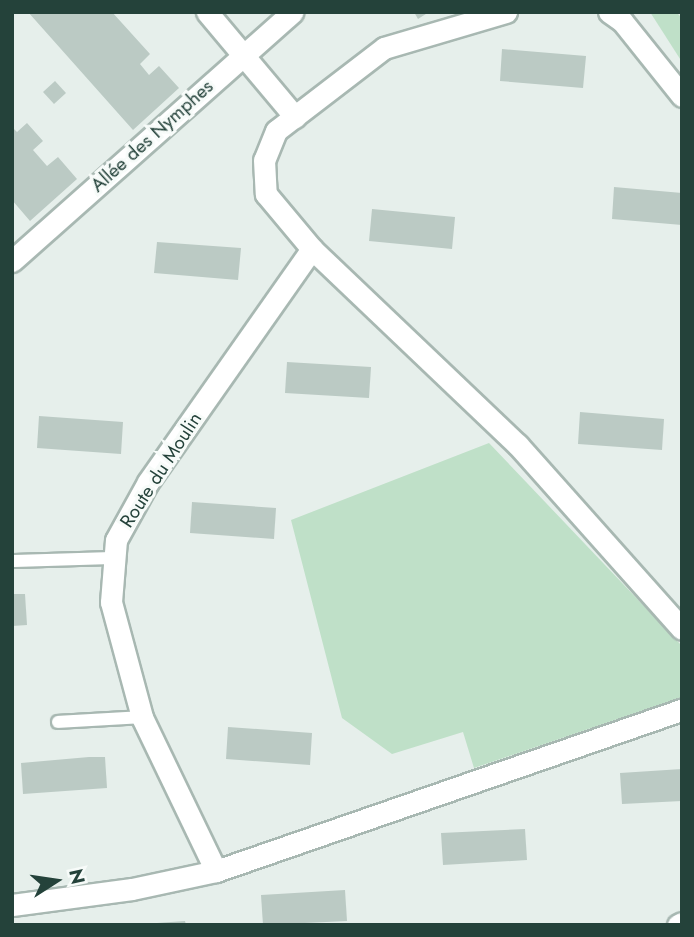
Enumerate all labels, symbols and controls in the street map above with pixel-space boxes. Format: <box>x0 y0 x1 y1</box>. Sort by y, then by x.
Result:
street label: Allée des Nymphes <box>86 75 218 197</box>
street label: Route du Moulin <box>115 408 207 532</box>
north arrow <box>21 846 91 916</box>
text: N <box>62 866 92 887</box>

